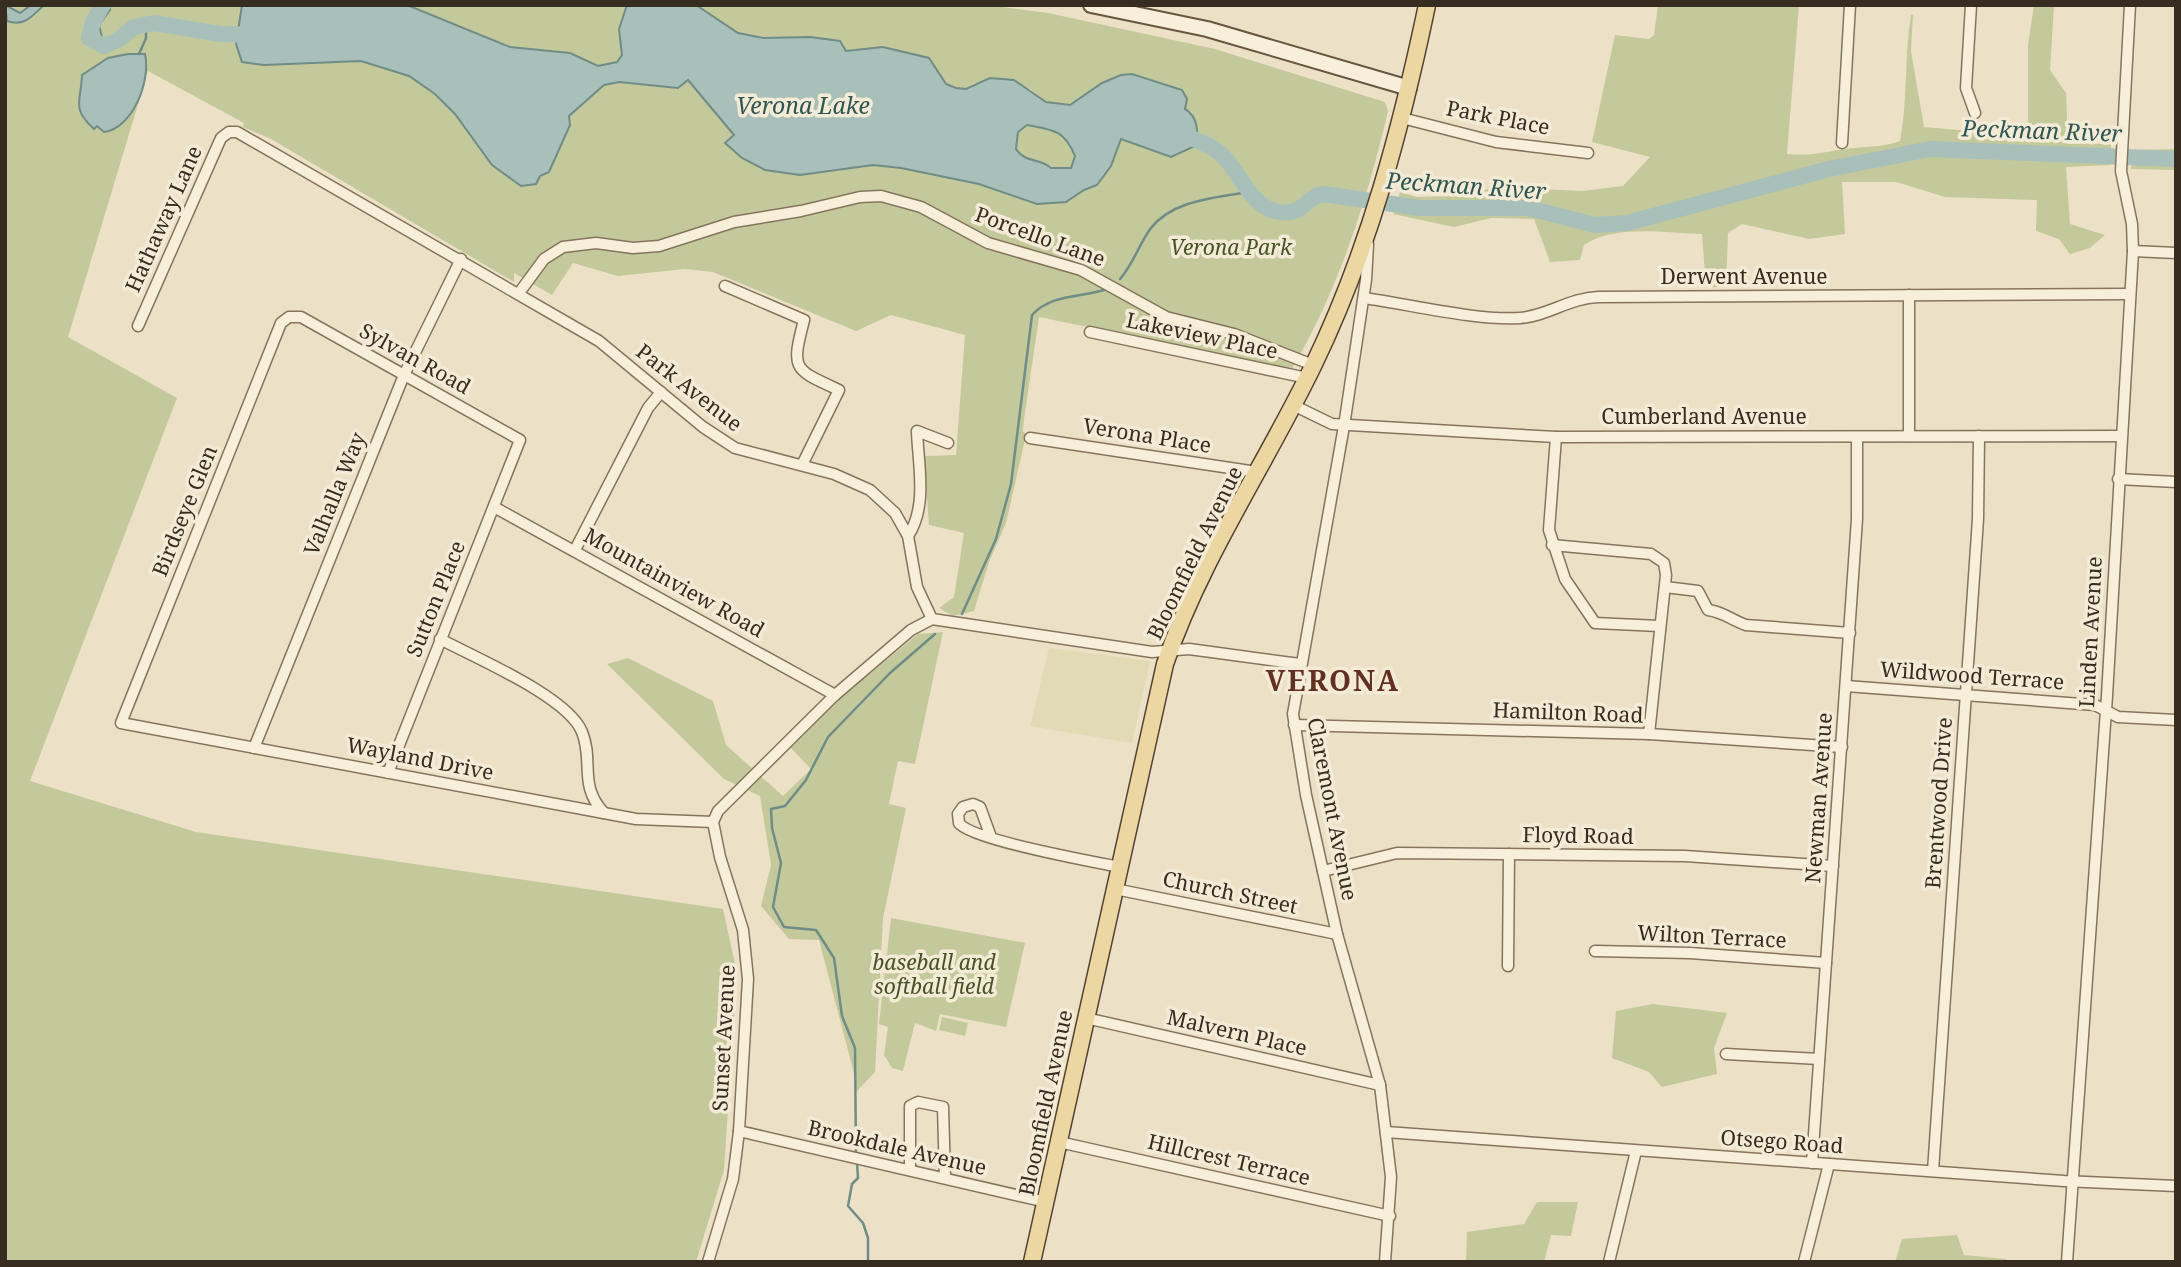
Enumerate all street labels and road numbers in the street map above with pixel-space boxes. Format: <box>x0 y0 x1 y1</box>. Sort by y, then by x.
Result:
street label: Park Place <box>1444 93 1552 141</box>
street label: Hathaway Lane <box>118 141 208 296</box>
street label: Porcello Lane <box>971 200 1109 273</box>
street label: Derwent Avenue <box>1660 262 1828 290</box>
street label: Lakeview Place <box>1124 305 1281 365</box>
street label: Sylvan Road <box>355 316 476 400</box>
street label: Park Avenue <box>631 337 748 437</box>
street label: Cumberland Avenue <box>1601 402 1807 430</box>
street label: Verona Place <box>1081 411 1213 459</box>
street label: Valhalla Way <box>297 428 372 559</box>
street label: Birdseye Glen <box>145 441 223 580</box>
street label: Bloomfield Avenue <box>1140 461 1248 644</box>
street label: Mountainview Road <box>579 521 770 643</box>
street label: Sutton Place <box>399 536 471 661</box>
street label: Linden Avenue <box>2072 556 2108 708</box>
street label: Wildwood Terrace <box>1879 655 2065 695</box>
street label: Hamilton Road <box>1492 695 1644 729</box>
street label: Newman Avenue <box>1798 712 1838 884</box>
street label: Claremont Avenue <box>1302 715 1364 903</box>
street label: Brentwood Drive <box>1918 716 1958 890</box>
street label: Wayland Drive <box>344 730 496 786</box>
street label: Floyd Road <box>1522 820 1634 850</box>
street label: Church Street <box>1160 864 1300 920</box>
street label: Wilton Terrace <box>1637 918 1787 954</box>
street label: Sunset Avenue <box>705 964 741 1112</box>
street label: Malvern Place <box>1164 1002 1310 1062</box>
street label: Bloomfield Avenue <box>1012 1007 1078 1198</box>
street label: Brookdale Avenue <box>805 1113 989 1181</box>
street label: Otsego Road <box>1720 1123 1845 1159</box>
street label: Hillcrest Terrace <box>1145 1127 1313 1191</box>

